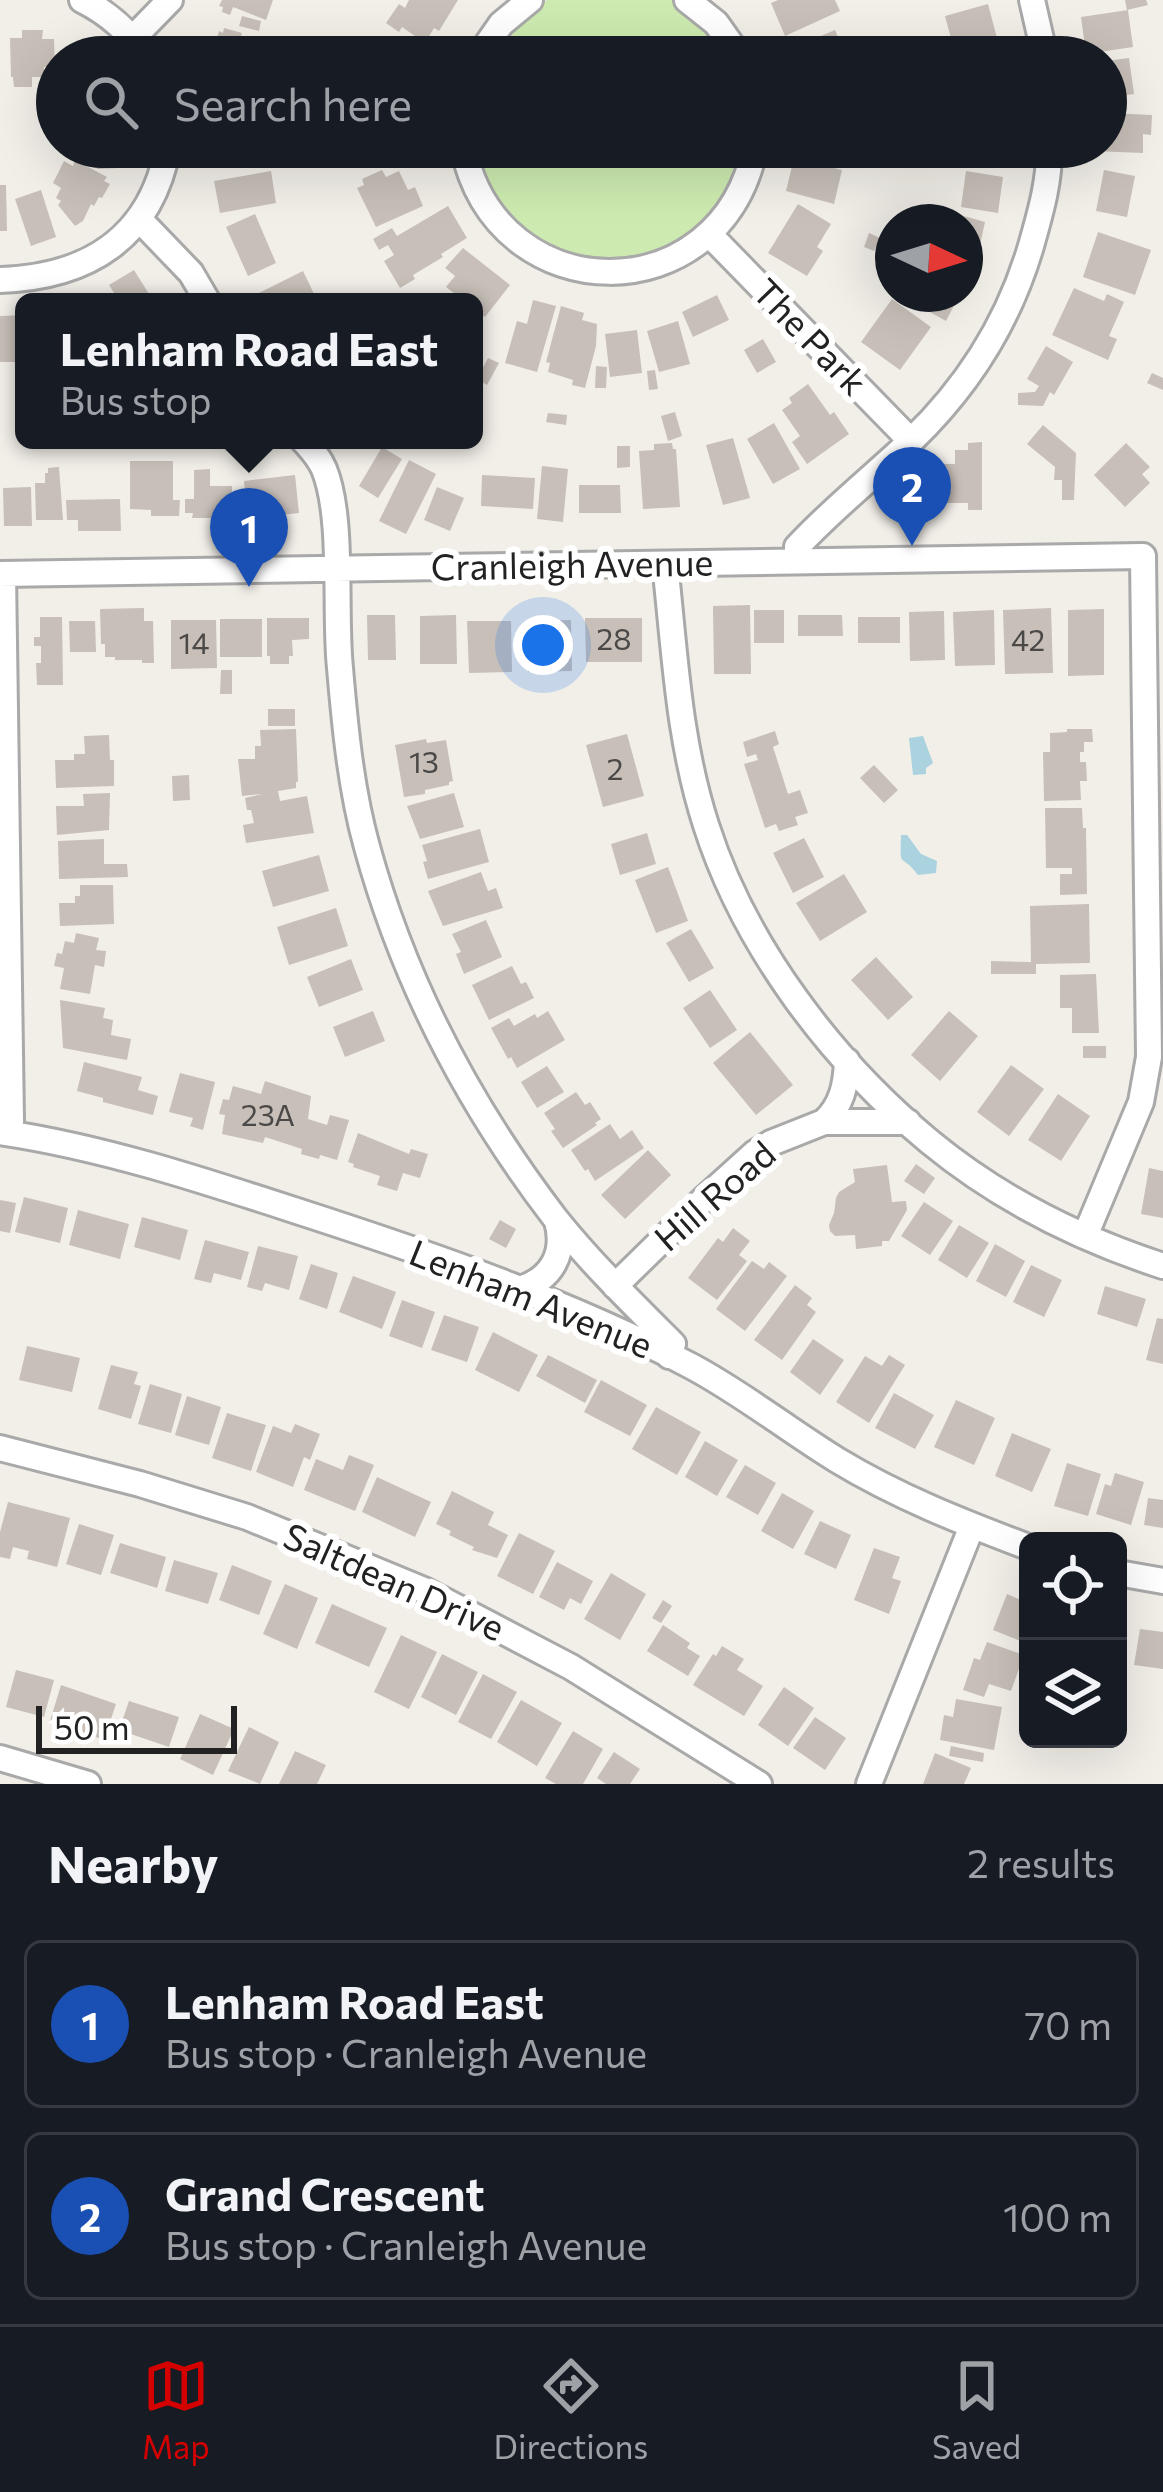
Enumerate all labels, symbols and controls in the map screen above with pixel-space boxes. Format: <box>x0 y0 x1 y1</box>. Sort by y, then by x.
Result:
search box <box>36 36 1127 168</box>
icon: search <box>78 69 144 135</box>
text: Search here <box>174 75 412 130</box>
north arrow <box>875 204 983 312</box>
street label: The Park <box>745 268 878 403</box>
popup <box>15 293 483 449</box>
text: Lenham Road East <box>60 320 438 375</box>
text: Bus stop <box>60 375 212 423</box>
pin: 2 <box>873 447 951 546</box>
pin: 1 <box>210 488 288 587</box>
street label: Cranleigh Avenue <box>430 539 714 587</box>
your location <box>513 615 573 675</box>
house number: 28 <box>597 619 631 656</box>
house number: 42 <box>1011 620 1045 657</box>
house number: 14 <box>179 623 209 660</box>
house number: 13 <box>409 742 439 779</box>
house number: 2 <box>607 749 623 786</box>
house number: 23A <box>241 1095 295 1132</box>
street label: Hill Road <box>644 1130 783 1259</box>
street label: Lenham Avenue <box>404 1228 660 1366</box>
street label: Saltdean Drive <box>278 1512 512 1648</box>
map controls <box>1019 1532 1127 1748</box>
button: locate <box>1019 1532 1127 1640</box>
button: layers <box>1019 1640 1127 1748</box>
scale bar <box>36 1700 237 1753</box>
text: 50 m <box>54 1706 130 1747</box>
text: Nearby <box>48 1831 218 1894</box>
text: 2 results <box>967 1838 1115 1886</box>
text: Lenham Road East <box>165 1973 544 2028</box>
text: 1 <box>81 2000 99 2048</box>
text: 70 m <box>1025 2000 1112 2048</box>
text: Bus stop · Cranleigh Avenue <box>165 2028 647 2076</box>
text: Grand Crescent <box>165 2165 485 2220</box>
text: 2 <box>79 2192 101 2240</box>
text: 100 m <box>1003 2192 1112 2240</box>
text: Bus stop · Cranleigh Avenue <box>165 2220 647 2268</box>
tab: Map <box>142 2353 210 2466</box>
tab: Directions <box>494 2353 648 2466</box>
tab: Saved <box>932 2353 1021 2466</box>

